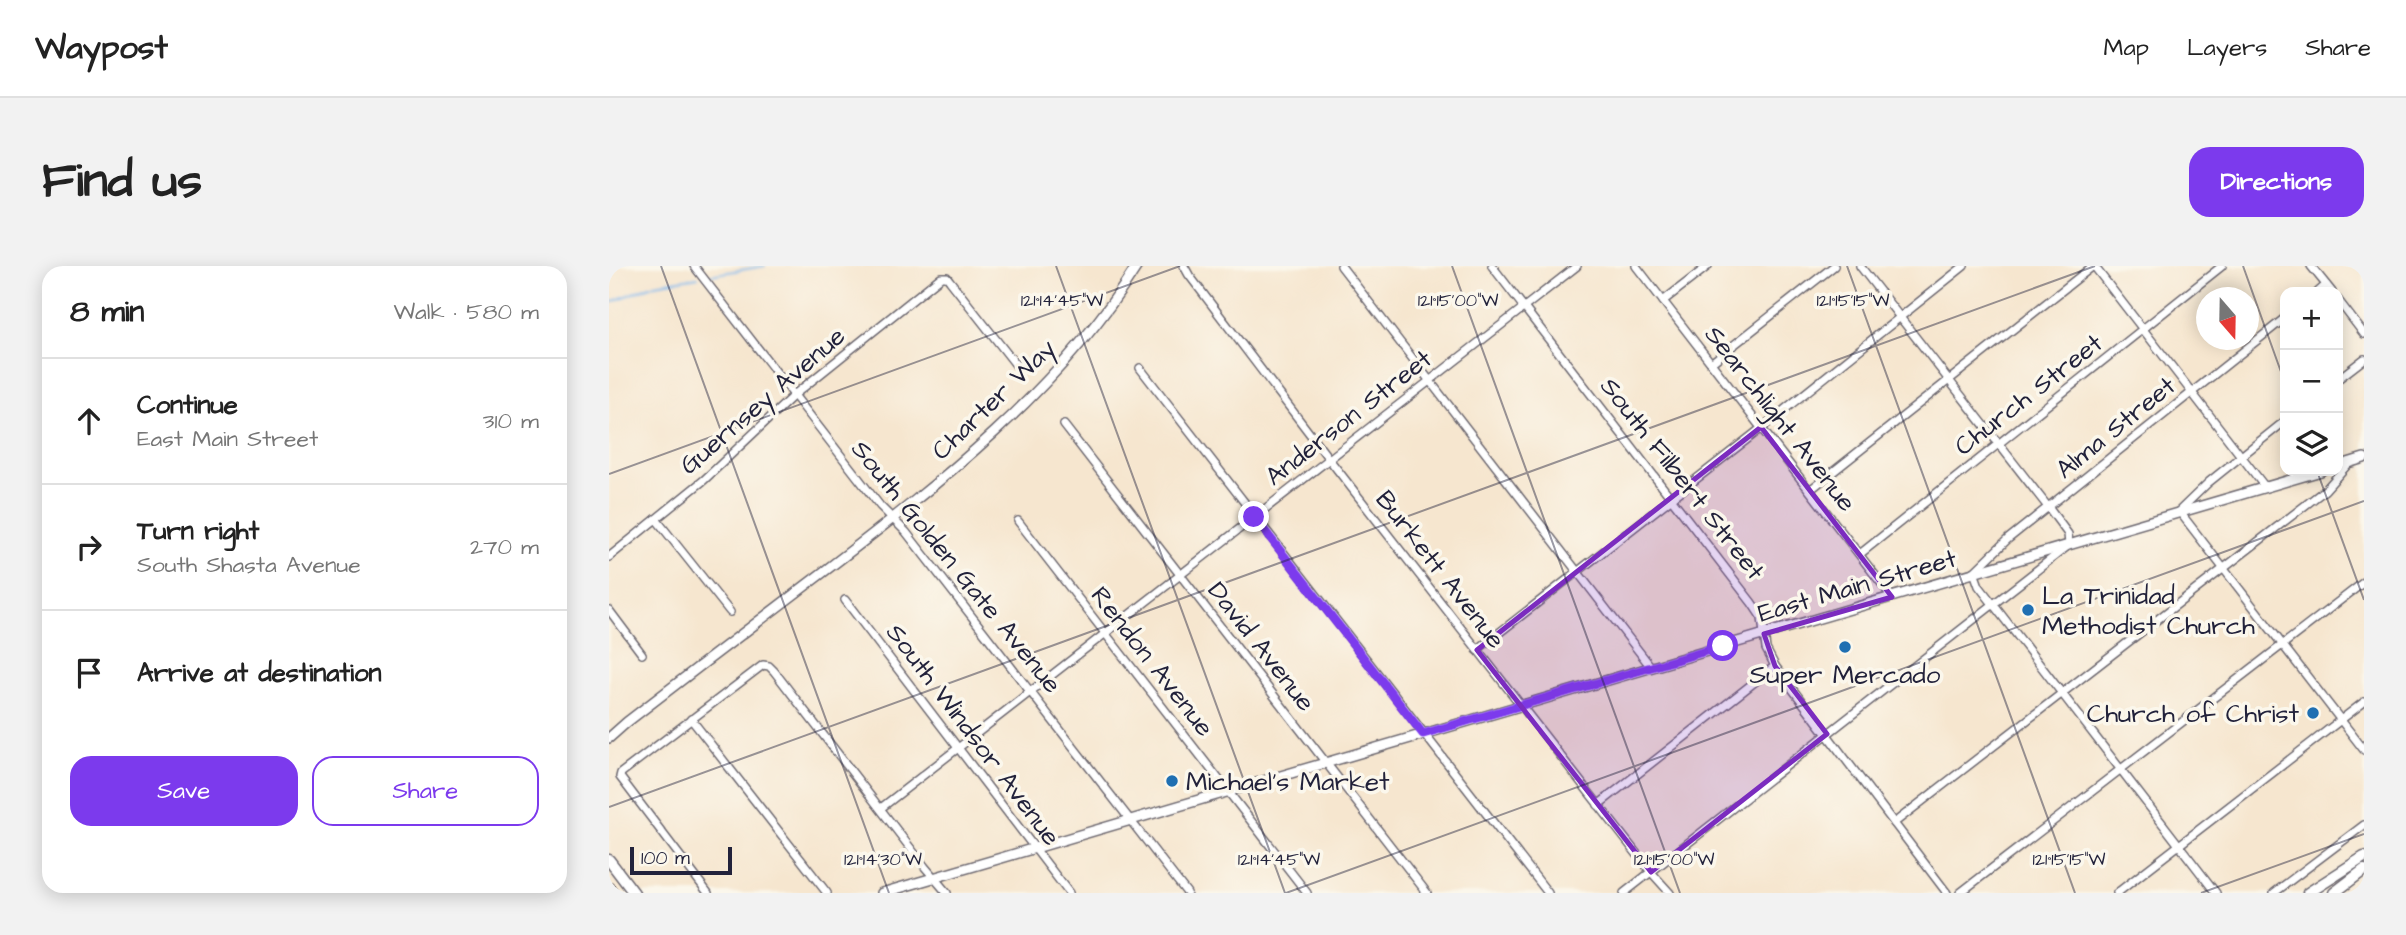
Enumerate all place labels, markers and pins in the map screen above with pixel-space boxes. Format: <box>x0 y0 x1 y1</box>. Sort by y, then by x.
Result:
place label: La Trinidad Methodist Church <box>2042 578 2255 644</box>
marker: La Trinidad Methodist Church <box>2020 602 2036 618</box>
marker: Super Mercado <box>1837 639 1853 655</box>
place label: Super Mercado <box>1750 657 1941 693</box>
place label: Church of Christ <box>2087 696 2299 732</box>
marker: Church of Christ <box>2305 705 2321 721</box>
place label: Michael's Market <box>1186 764 1390 800</box>
marker: Michael's Market <box>1164 773 1180 789</box>

